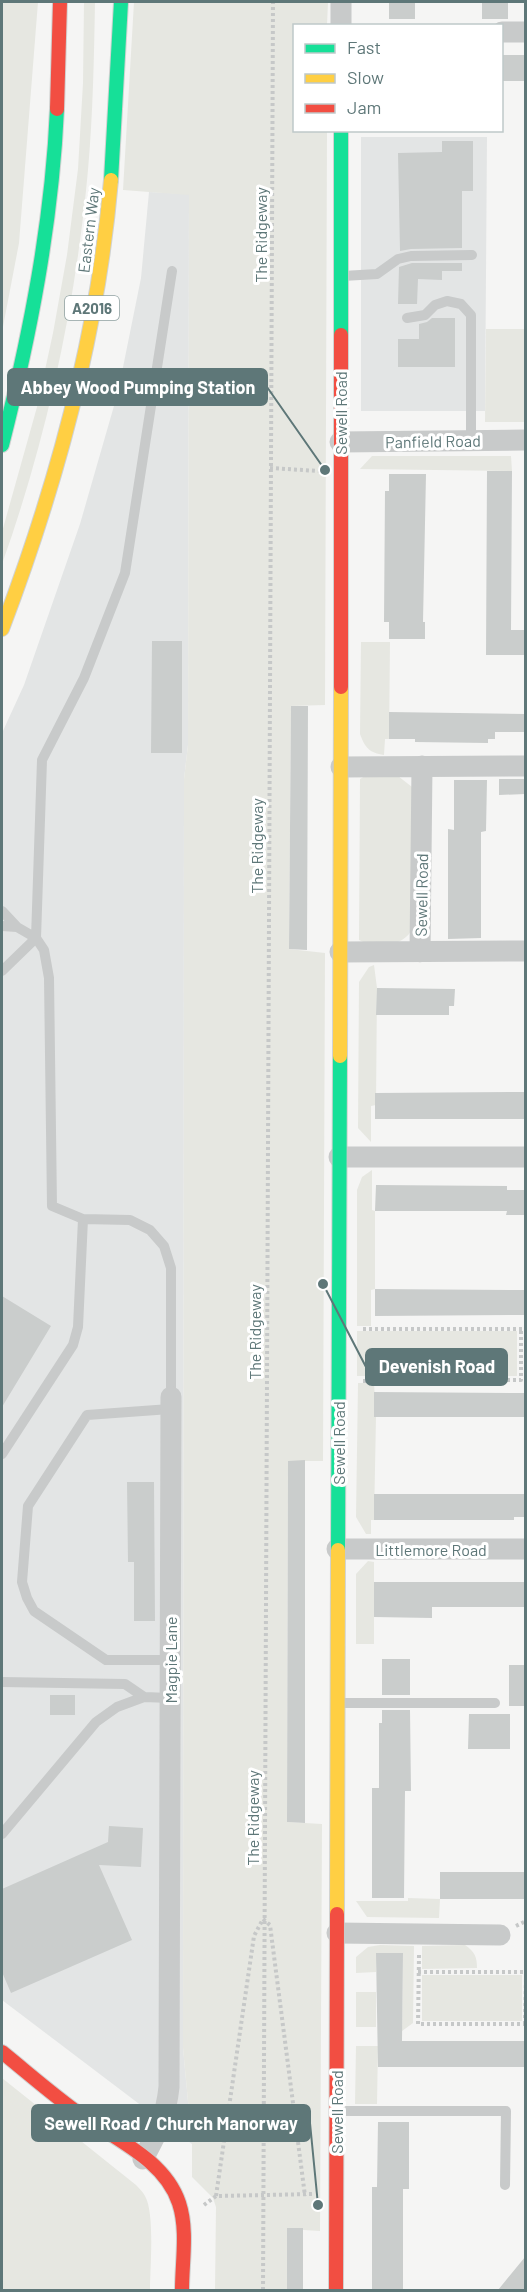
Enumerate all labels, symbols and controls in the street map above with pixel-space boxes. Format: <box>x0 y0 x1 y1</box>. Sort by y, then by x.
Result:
legend <box>293 24 503 132</box>
text: Fast <box>347 36 381 58</box>
text: Slow <box>347 66 384 88</box>
text: Jam <box>347 96 381 118</box>
street label: Eastern Way <box>73 186 103 274</box>
street label: The Ridgeway <box>251 187 270 283</box>
road number: A2016 <box>65 296 119 320</box>
callout: Abbey Wood Pumping Station <box>8 369 267 405</box>
street label: Sewell Road <box>331 371 350 455</box>
text: Abbey Wood Pumping Station <box>21 376 255 398</box>
street label: Panfield Road <box>385 431 481 451</box>
street label: The Ridgeway <box>247 798 266 894</box>
street label: Sewell Road <box>411 853 431 937</box>
street label: The Ridgeway <box>245 1284 264 1380</box>
callout: Devenish Road <box>366 1349 507 1385</box>
text: Devenish Road <box>379 1355 495 1377</box>
street label: Sewell Road <box>329 1401 348 1485</box>
street label: Littlemore Road <box>375 1540 487 1559</box>
street label: Magpie Lane <box>161 1616 180 1704</box>
street label: The Ridgeway <box>243 1770 262 1866</box>
street label: Sewell Road <box>327 2070 346 2154</box>
callout: Sewell Road / Church Manorway <box>32 2105 310 2141</box>
text: Sewell Road / Church Manorway <box>44 2112 298 2134</box>

